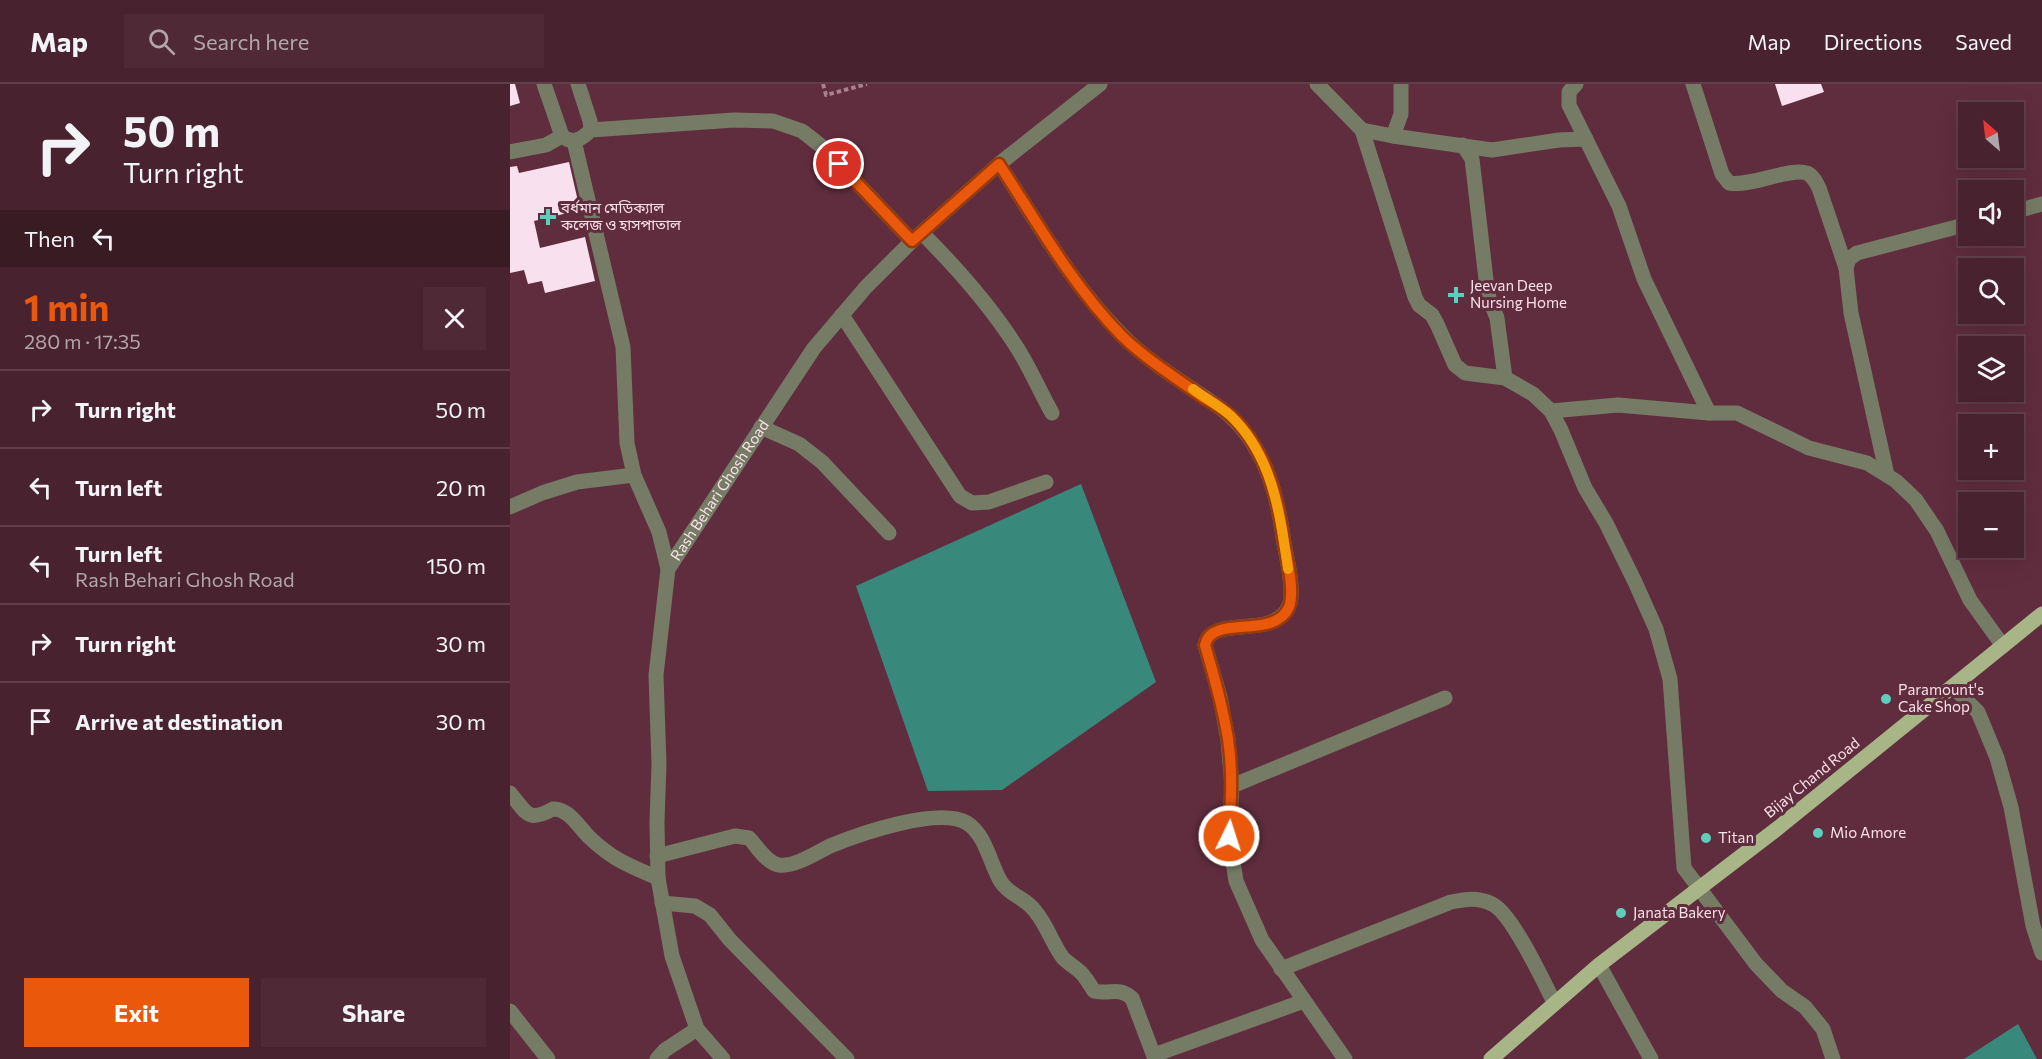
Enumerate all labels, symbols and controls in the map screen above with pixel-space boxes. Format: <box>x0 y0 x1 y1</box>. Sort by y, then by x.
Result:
search box <box>124 14 544 68</box>
text: Map <box>30 24 88 58</box>
icon: search <box>145 25 178 58</box>
text: Search here <box>193 28 309 55</box>
text: Map <box>1748 29 1791 54</box>
text: Directions <box>1824 29 1922 54</box>
text: Saved <box>1955 29 2012 54</box>
north arrow <box>1958 102 2024 168</box>
map controls <box>1958 102 2024 558</box>
text: 50 m <box>123 104 220 156</box>
icon: right <box>24 108 102 186</box>
pin <box>813 138 864 189</box>
icon: arrive <box>822 147 855 180</box>
text: Turn right <box>123 156 243 189</box>
button: sound <box>1958 180 2024 246</box>
place label: বর্ধমান মেডিক্যাল কলেজ ও হাসপাতাল <box>560 198 682 233</box>
marker: বর্ধমান মেডিক্যাল কলেজ ও হাসপাতাল <box>539 208 557 226</box>
icon: left <box>87 222 120 255</box>
text: Then <box>24 225 75 252</box>
button: search <box>1958 258 2024 324</box>
place label: Jeevan Deep Nursing Home <box>1470 276 1567 311</box>
text: 1 min <box>24 284 109 328</box>
marker: Jeevan Deep Nursing Home <box>1447 286 1465 304</box>
button: close <box>423 287 486 350</box>
text: 280 m · 17:35 <box>24 329 141 353</box>
button: layers <box>1958 336 2024 402</box>
icon: right <box>24 393 57 426</box>
text: Turn right <box>75 396 176 423</box>
text: 50 m <box>436 396 486 423</box>
button: + <box>1958 414 2024 480</box>
street label: Rash Behari Ghosh Road <box>666 416 772 564</box>
icon: left <box>24 471 57 504</box>
text: Turn left <box>75 474 162 501</box>
text: 20 m <box>436 474 486 501</box>
button: − <box>1958 492 2024 558</box>
text: Turn left <box>75 540 162 567</box>
icon: left <box>24 549 57 582</box>
text: 150 m <box>426 552 486 579</box>
text: Rash Behari Ghosh Road <box>75 567 295 591</box>
icon: right <box>24 627 57 660</box>
text: Turn right <box>75 630 176 657</box>
text: 30 m <box>436 630 486 657</box>
place label: Paramount's Cake Shop <box>1898 680 1984 715</box>
marker: Paramount's Cake Shop <box>1879 692 1893 706</box>
icon: arrive <box>24 705 57 738</box>
text: Arrive at destination <box>75 708 283 735</box>
text: 30 m <box>436 708 486 735</box>
street label: Bijay Chand Road <box>1760 733 1863 821</box>
position arrow <box>1197 804 1261 868</box>
place label: Mio Amore <box>1830 823 1906 841</box>
marker: Mio Amore <box>1811 826 1825 840</box>
place label: Titan <box>1718 828 1754 846</box>
marker: Titan <box>1699 831 1713 845</box>
place label: Janata Bakery <box>1633 903 1726 921</box>
marker: Janata Bakery <box>1614 906 1628 920</box>
button: Exit <box>24 978 249 1047</box>
button: Share <box>261 978 486 1047</box>

